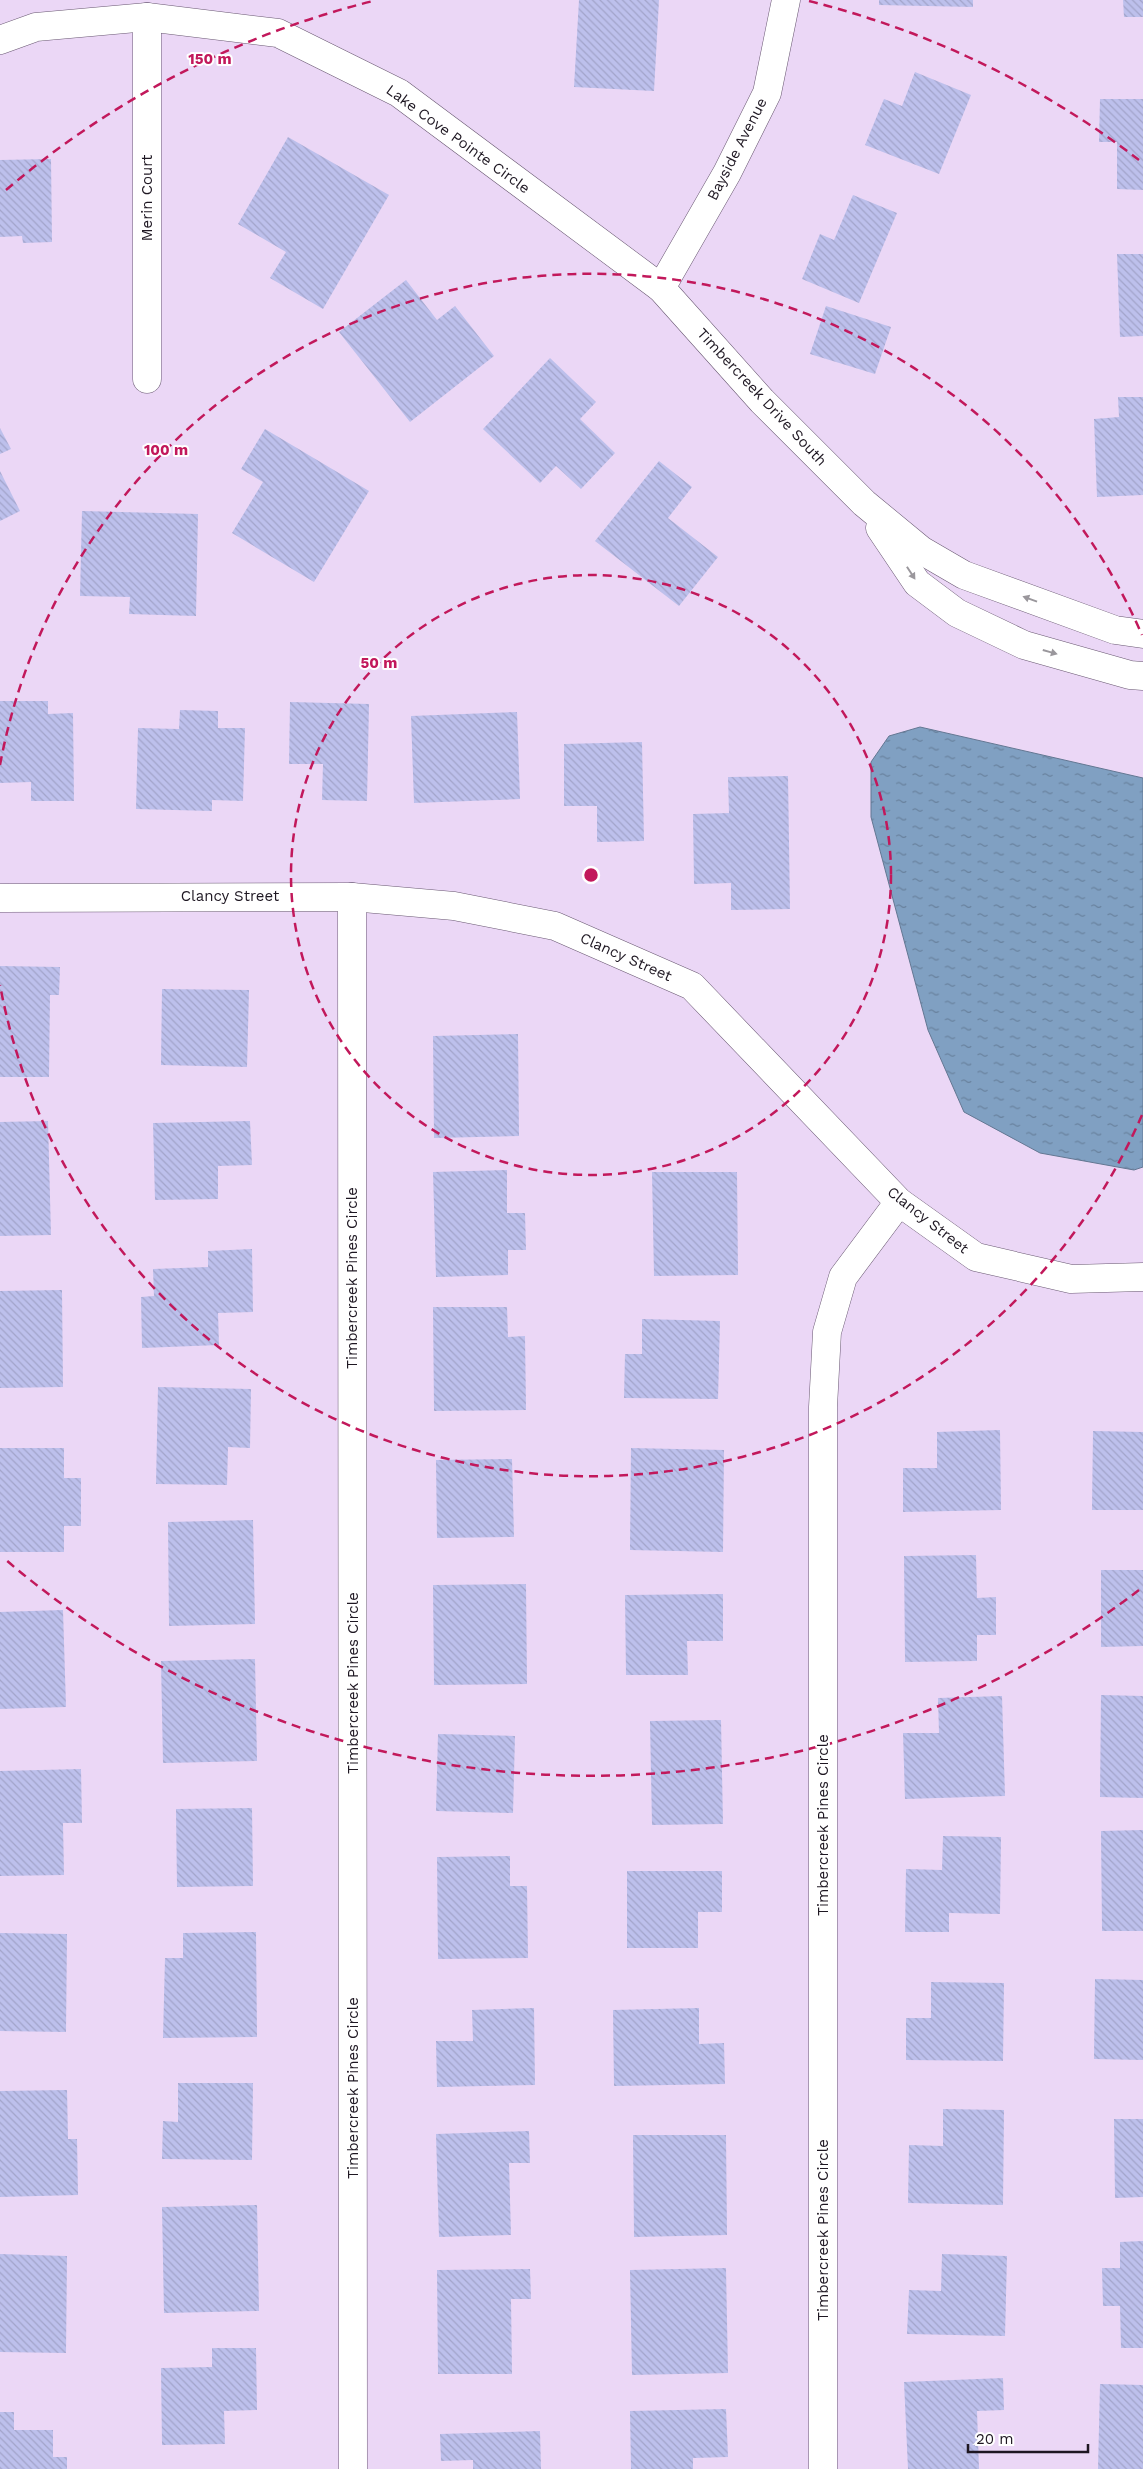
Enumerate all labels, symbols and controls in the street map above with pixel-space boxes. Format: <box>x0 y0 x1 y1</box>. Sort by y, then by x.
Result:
text: 150 m <box>188 50 232 68</box>
street label: Lake Cove Pointe Circle <box>383 81 533 197</box>
street label: Bayside Avenue <box>703 95 771 203</box>
street label: Merin Court <box>138 154 156 241</box>
street label: Timbercreek Drive South <box>693 324 831 470</box>
text: 100 m <box>144 441 188 459</box>
one-way arrow <box>906 566 915 580</box>
one-way arrow <box>1022 595 1037 603</box>
one-way arrow <box>1042 649 1057 657</box>
text: 50 m <box>361 654 397 672</box>
centre of rings <box>582 866 600 884</box>
street label: Clancy Street <box>181 887 280 905</box>
street label: Clancy Street <box>577 929 675 986</box>
street label: Clancy Street <box>884 1183 973 1258</box>
street label: Timbercreek Pines Circle <box>343 1187 361 1369</box>
street label: Timbercreek Pines Circle <box>344 1592 362 1774</box>
street label: Timbercreek Pines Circle <box>814 1734 832 1916</box>
street label: Timbercreek Pines Circle <box>344 1997 362 2179</box>
street label: Timbercreek Pines Circle <box>814 2139 832 2321</box>
scale bar <box>968 2422 1088 2454</box>
text: 20 m <box>976 2430 1014 2448</box>

